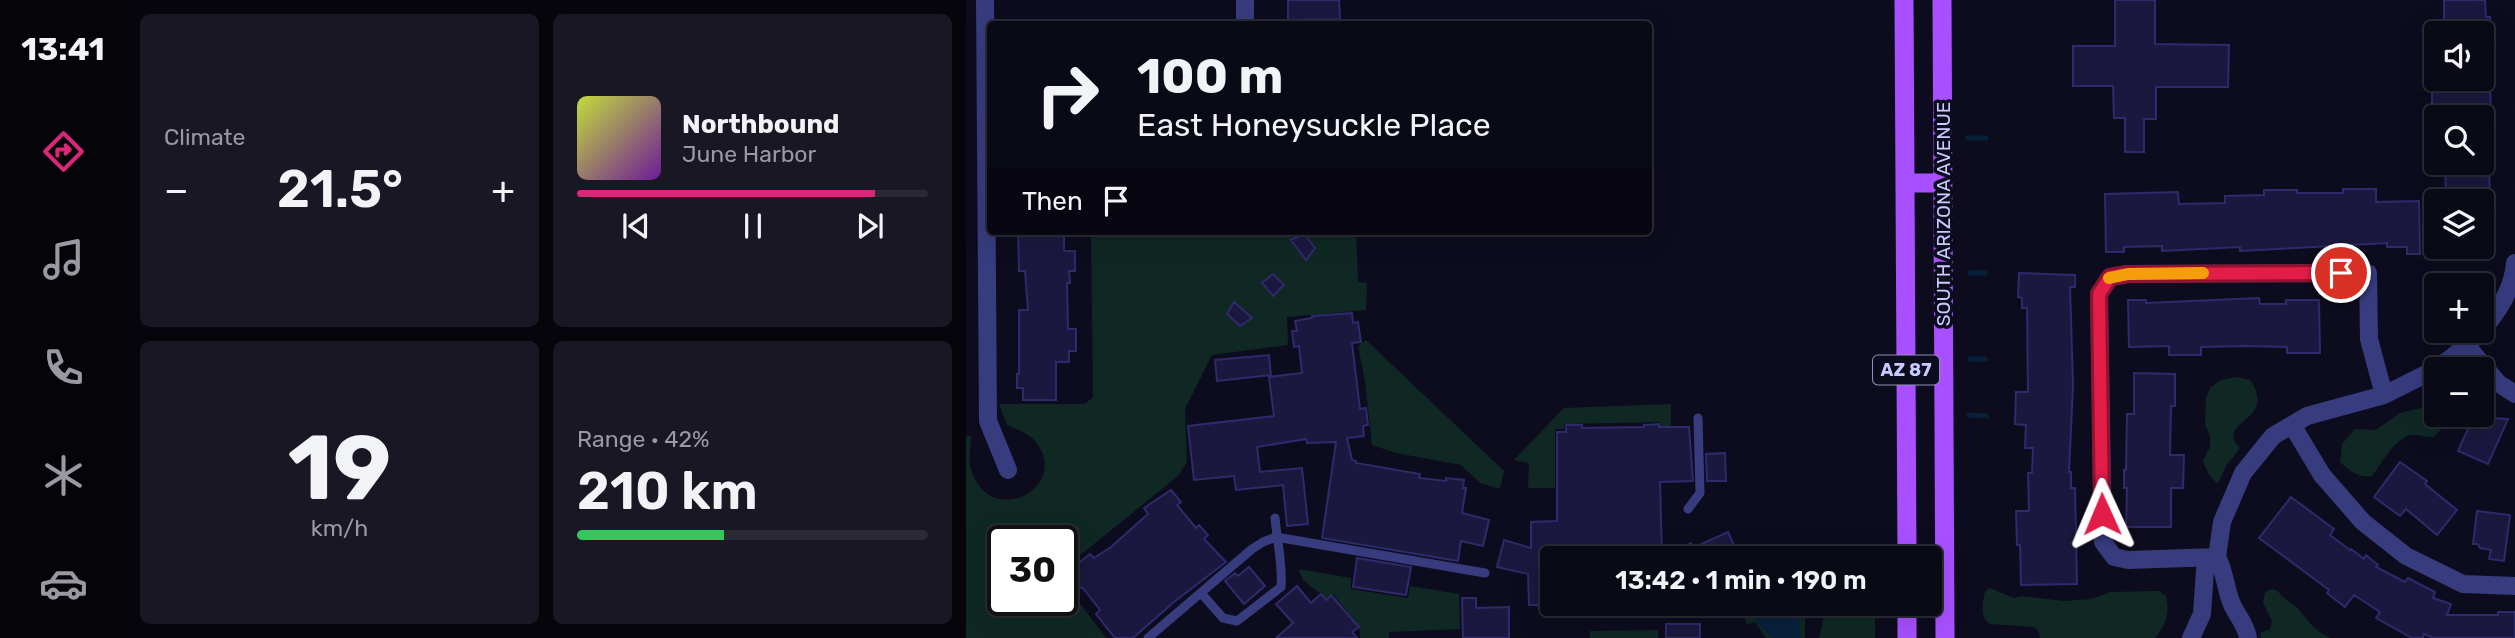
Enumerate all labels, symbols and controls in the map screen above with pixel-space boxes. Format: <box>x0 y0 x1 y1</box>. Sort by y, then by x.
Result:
map controls <box>2424 21 2494 427</box>
button: sound <box>2424 21 2494 91</box>
text: 13:41 <box>21 30 105 68</box>
text: 100 m <box>1137 47 1283 105</box>
icon: right <box>1022 49 1113 140</box>
street label: SOUTH ARIZONA AVENUE <box>1932 102 1955 326</box>
button: search <box>2424 105 2494 175</box>
text: East Honeysuckle Place <box>1137 106 1491 144</box>
text: Northbound <box>682 109 840 140</box>
text: Climate <box>164 123 245 151</box>
icon: directions <box>39 127 88 176</box>
text: June Harbor <box>682 140 816 168</box>
text: 21.5° <box>277 158 403 220</box>
text: − <box>164 167 189 213</box>
text: + <box>491 167 515 213</box>
icon: arrive <box>1097 182 1135 220</box>
text: Then <box>1022 186 1083 217</box>
button: layers <box>2424 189 2494 259</box>
icon: previous <box>617 207 655 245</box>
icon: pause <box>734 207 772 245</box>
icon: next <box>851 207 889 245</box>
icon: music <box>39 235 88 284</box>
pin <box>2311 243 2371 303</box>
icon: arrive <box>2322 254 2360 292</box>
button: + <box>2424 273 2494 343</box>
icon: phone <box>39 343 88 392</box>
road number: AZ 87 <box>1873 356 1939 384</box>
button: − <box>2424 357 2494 427</box>
text: 19 <box>288 414 391 522</box>
text: Range · 42% <box>577 425 709 453</box>
icon: climate <box>39 451 88 500</box>
text: 210 km <box>577 460 758 522</box>
position arrow <box>2065 477 2139 551</box>
text: km/h <box>311 514 368 542</box>
speed limit sign: 30 <box>987 525 1078 616</box>
icon: car <box>39 559 88 608</box>
text: 13:42 · 1 min · 190 m <box>1615 565 1867 596</box>

